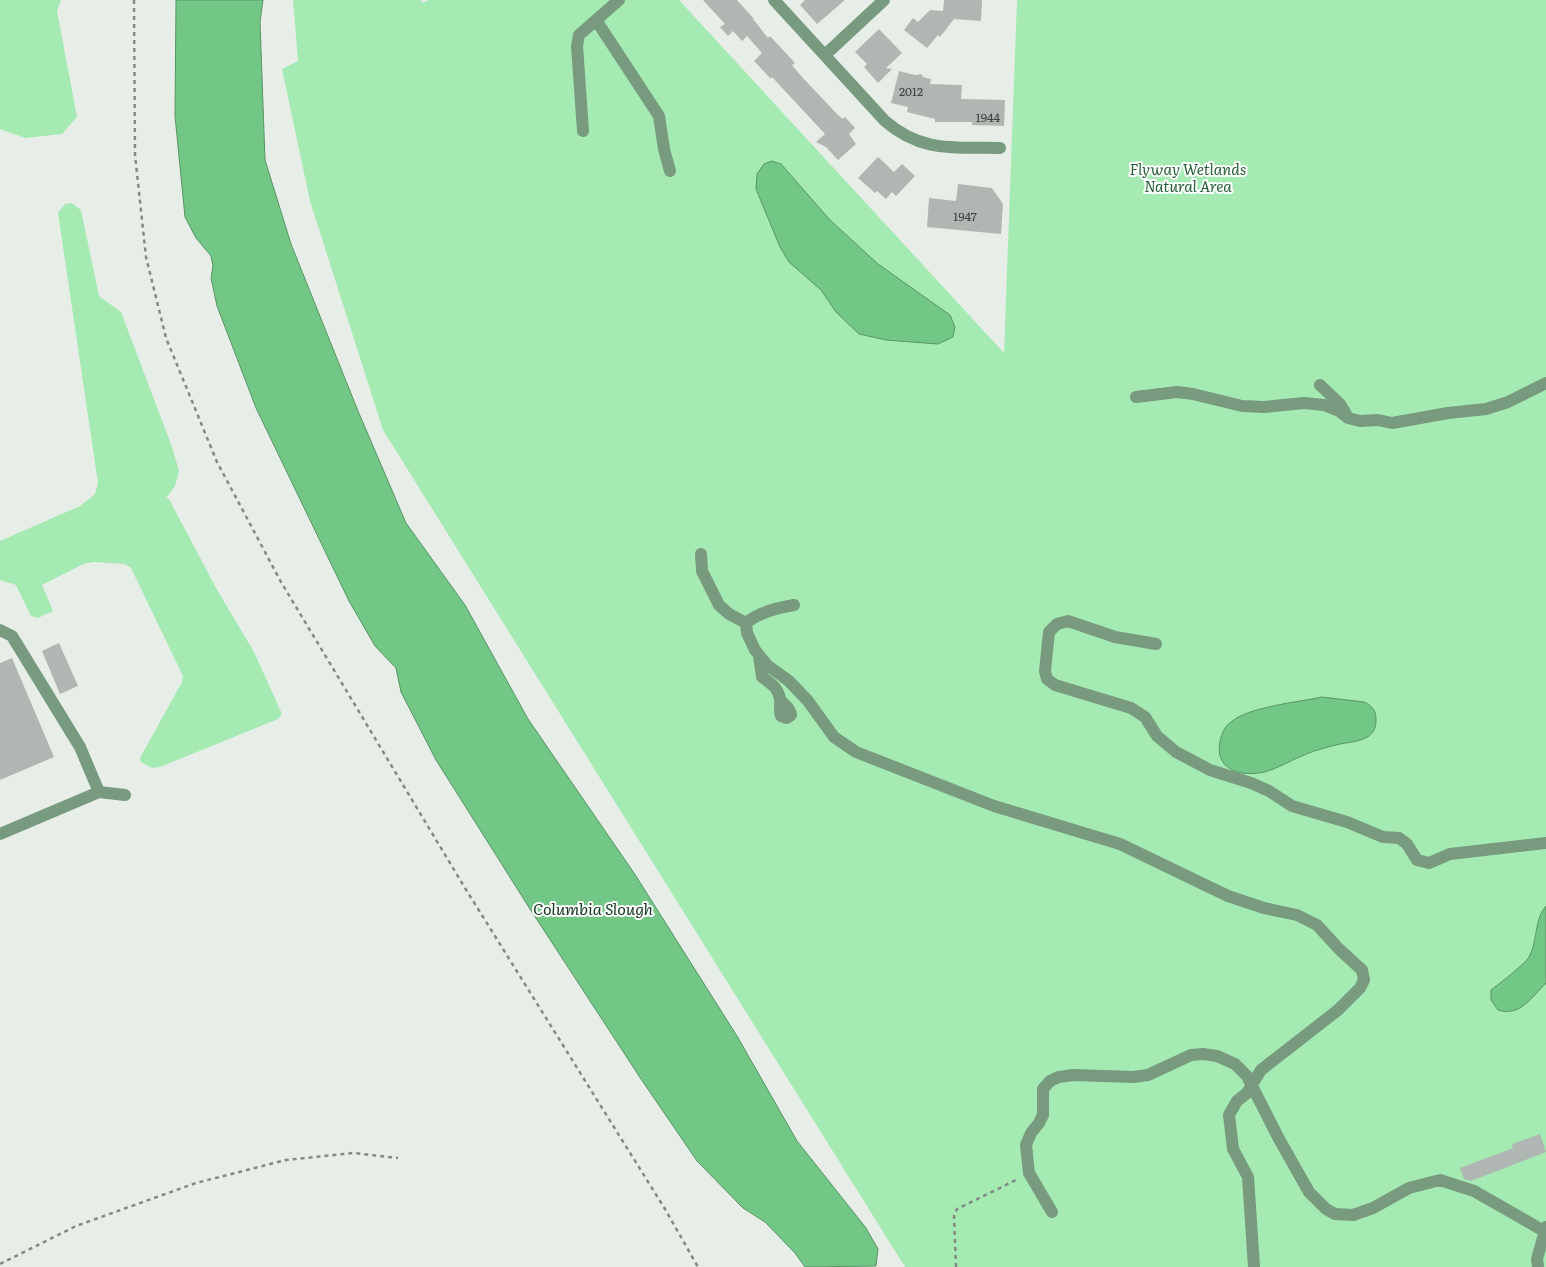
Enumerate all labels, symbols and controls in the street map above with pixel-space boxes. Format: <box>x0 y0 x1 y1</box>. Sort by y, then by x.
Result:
house number: 2012 <box>899 82 923 100</box>
house number: 1944 <box>976 108 1001 126</box>
park label: Flyway Wetlands Natural Area <box>1130 157 1246 197</box>
house number: 1947 <box>953 207 977 225</box>
water label: Columbia Slough <box>533 896 654 920</box>

